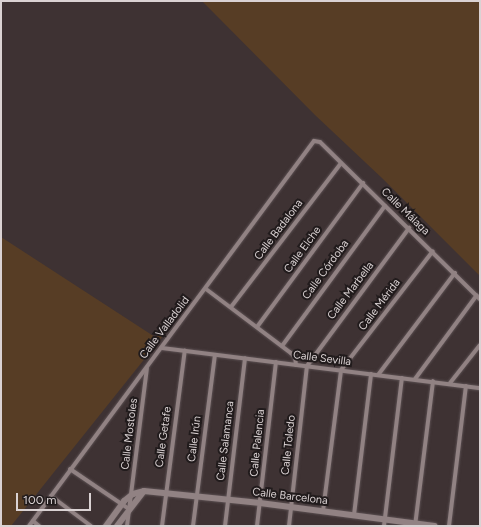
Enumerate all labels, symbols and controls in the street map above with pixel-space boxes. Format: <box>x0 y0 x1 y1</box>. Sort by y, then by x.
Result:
street label: Calle Málaga <box>378 186 432 238</box>
street label: Calle Badalona <box>252 197 306 263</box>
street label: Calle Elche <box>282 224 324 276</box>
street label: Calle Córdoba <box>300 238 352 302</box>
street label: Calle Marbella <box>325 260 377 322</box>
street label: Calle Mérida <box>356 277 404 333</box>
street label: Calle Valladolid <box>137 294 193 362</box>
street label: Calle Sevilla <box>292 349 352 369</box>
street label: Calle Mostoles <box>119 397 141 471</box>
street label: Calle Salamanca <box>215 400 237 482</box>
street label: Calle Getafe <box>153 406 175 468</box>
street label: Calle Palencia <box>248 409 268 477</box>
street label: Calle Toledo <box>279 414 299 476</box>
street label: Calle Irún <box>186 415 204 463</box>
scale bar <box>18 485 93 511</box>
street label: Calle Barcelona <box>252 486 328 508</box>
text: 100 m <box>23 493 57 507</box>

